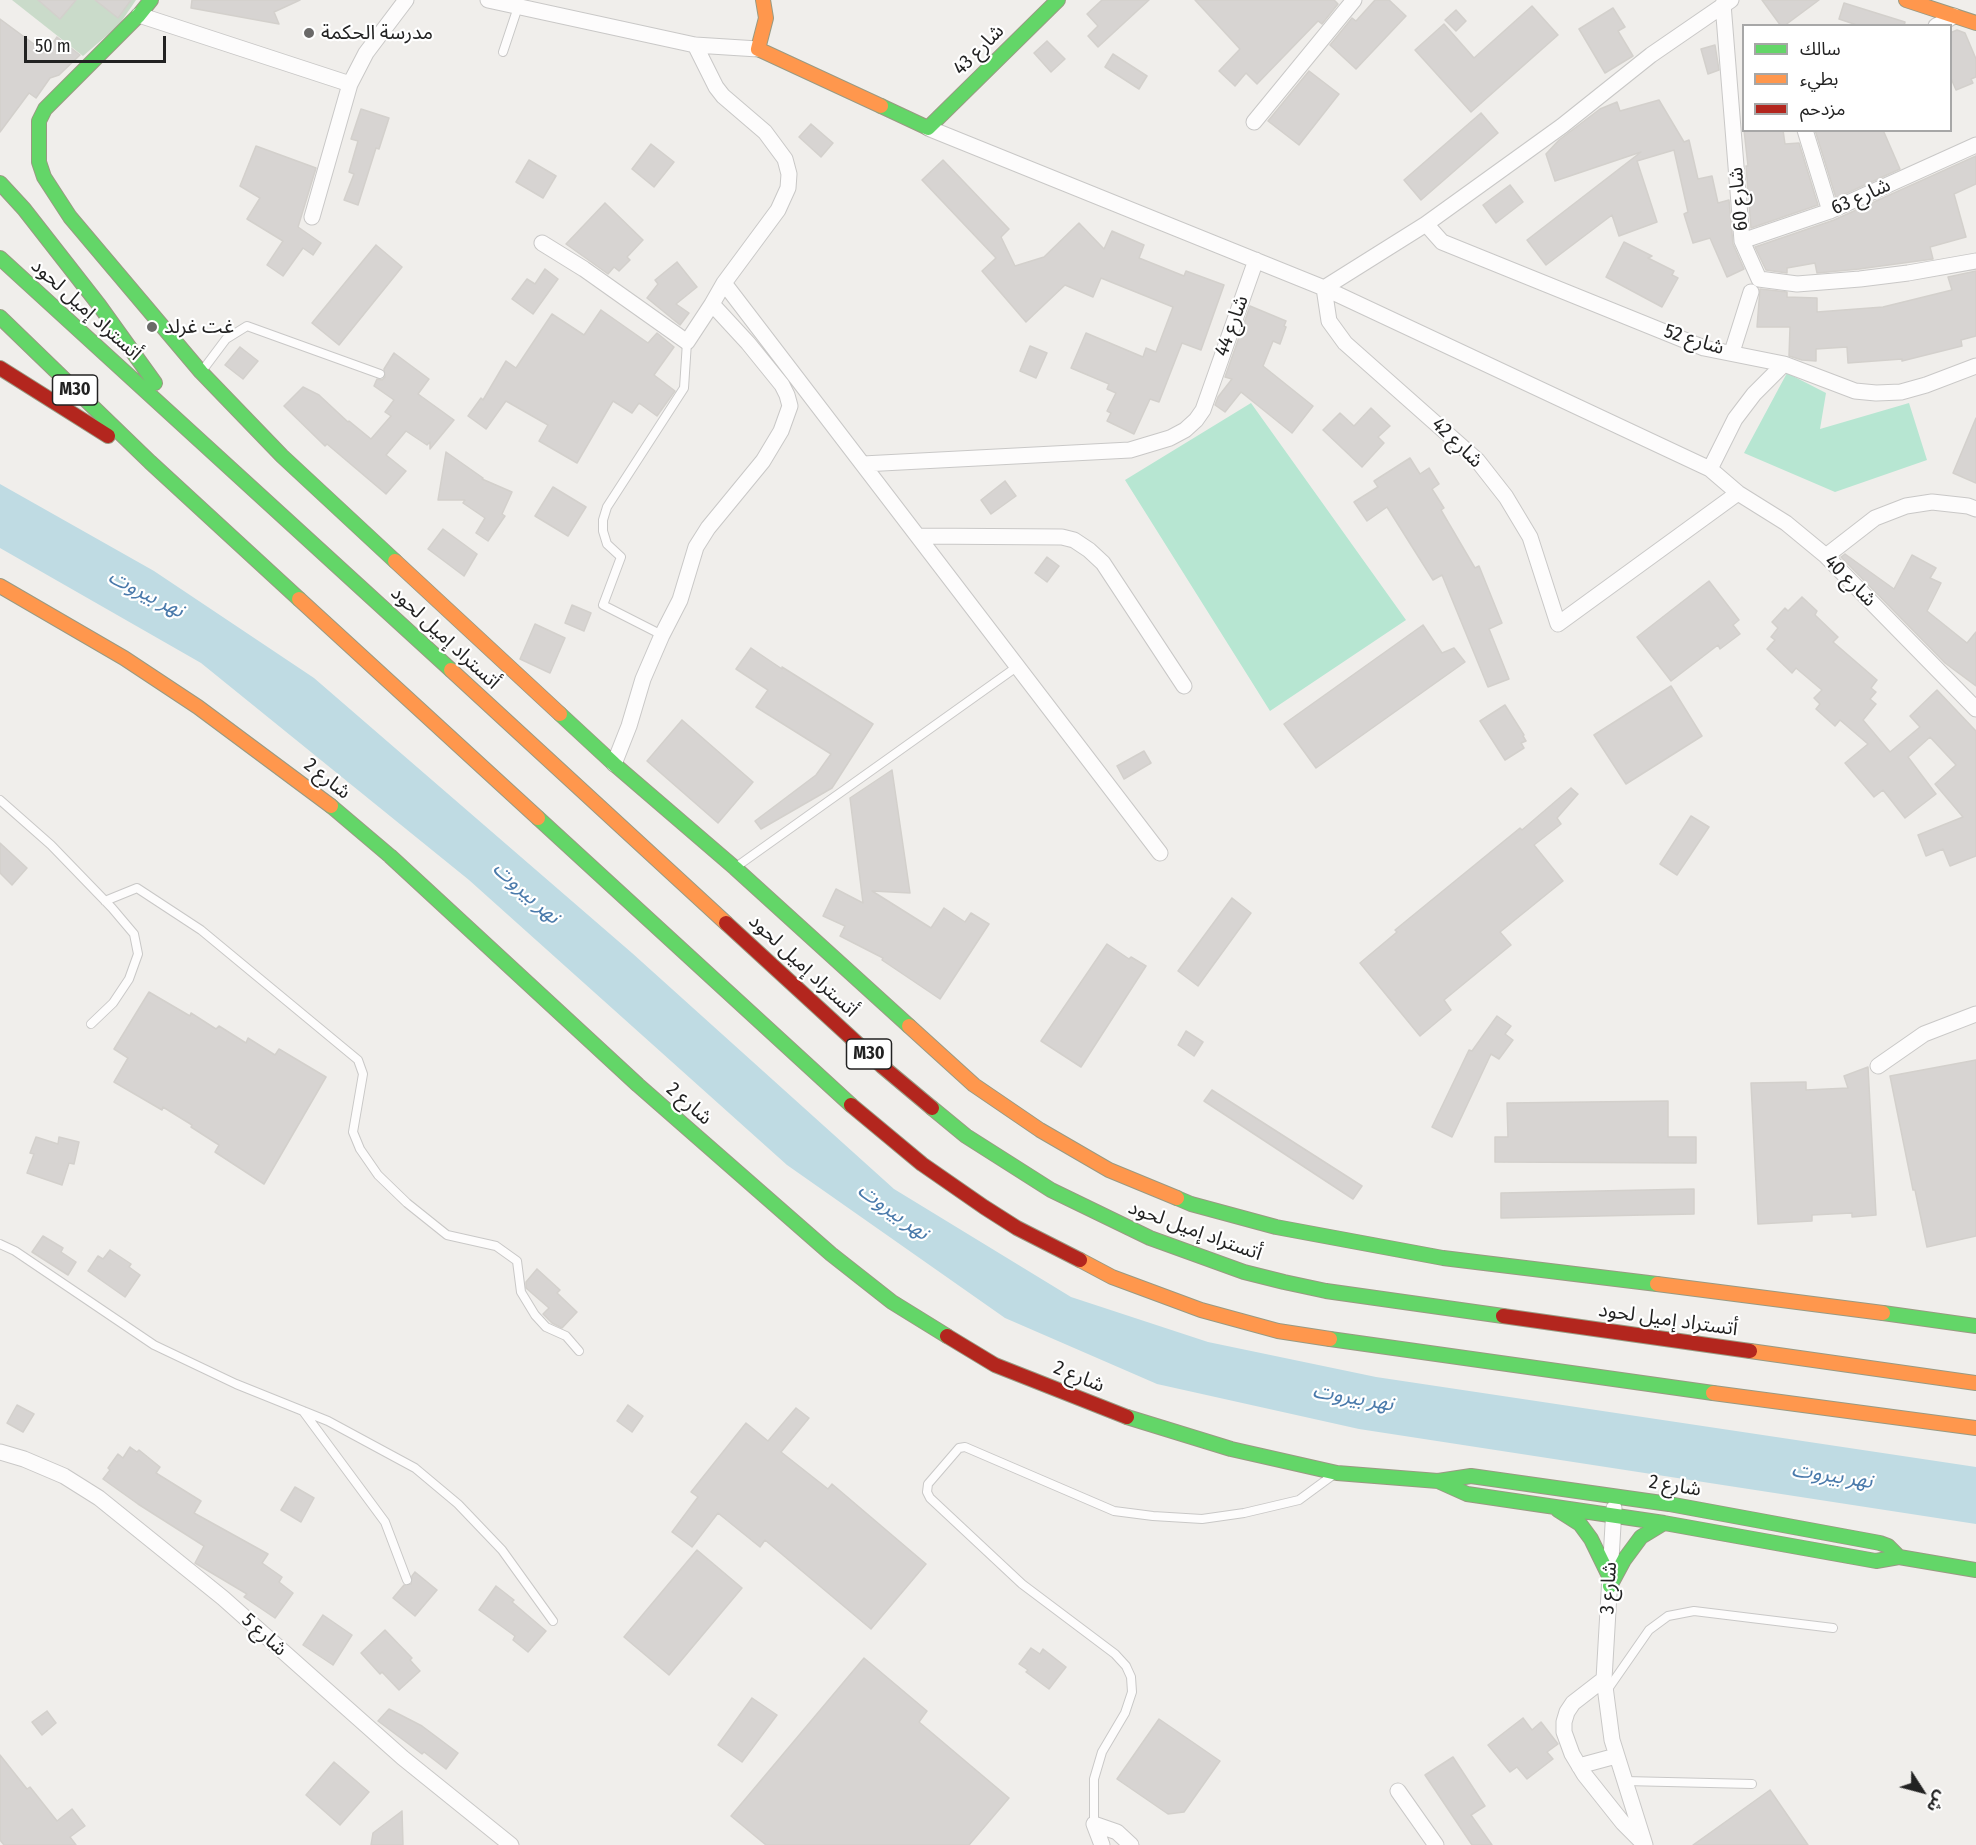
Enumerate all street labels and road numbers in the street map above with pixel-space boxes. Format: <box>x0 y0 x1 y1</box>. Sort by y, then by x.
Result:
street label: شارع 43 <box>949 20 1009 80</box>
street label: شارع 60 <box>1724 166 1754 232</box>
street label: شارع 63 <box>1828 173 1894 221</box>
street label: أتستراد إميل لحود <box>26 254 146 366</box>
street label: شارع 44 <box>1210 292 1254 360</box>
street label: شارع 52 <box>1661 320 1727 360</box>
road number: M30 <box>52 375 98 405</box>
street label: شارع 42 <box>1426 413 1488 473</box>
street label: شارع 40 <box>1819 550 1881 612</box>
street label: أتستراد إميل لحود <box>385 581 505 695</box>
street label: شارع 2 <box>299 753 355 805</box>
street label: أتستراد إميل لحود <box>743 909 863 1023</box>
road number: M30 <box>846 1039 892 1069</box>
street label: شارع 2 <box>661 1078 717 1130</box>
street label: أتستراد إميل لحود <box>1125 1196 1265 1266</box>
street label: أتستراد إميل لحود <box>1597 1298 1739 1342</box>
street label: شارع 2 <box>1050 1356 1108 1398</box>
street label: شارع 2 <box>1647 1470 1703 1502</box>
street label: شارع 3 <box>1596 1561 1622 1615</box>
street label: شارع 5 <box>236 1608 292 1662</box>

